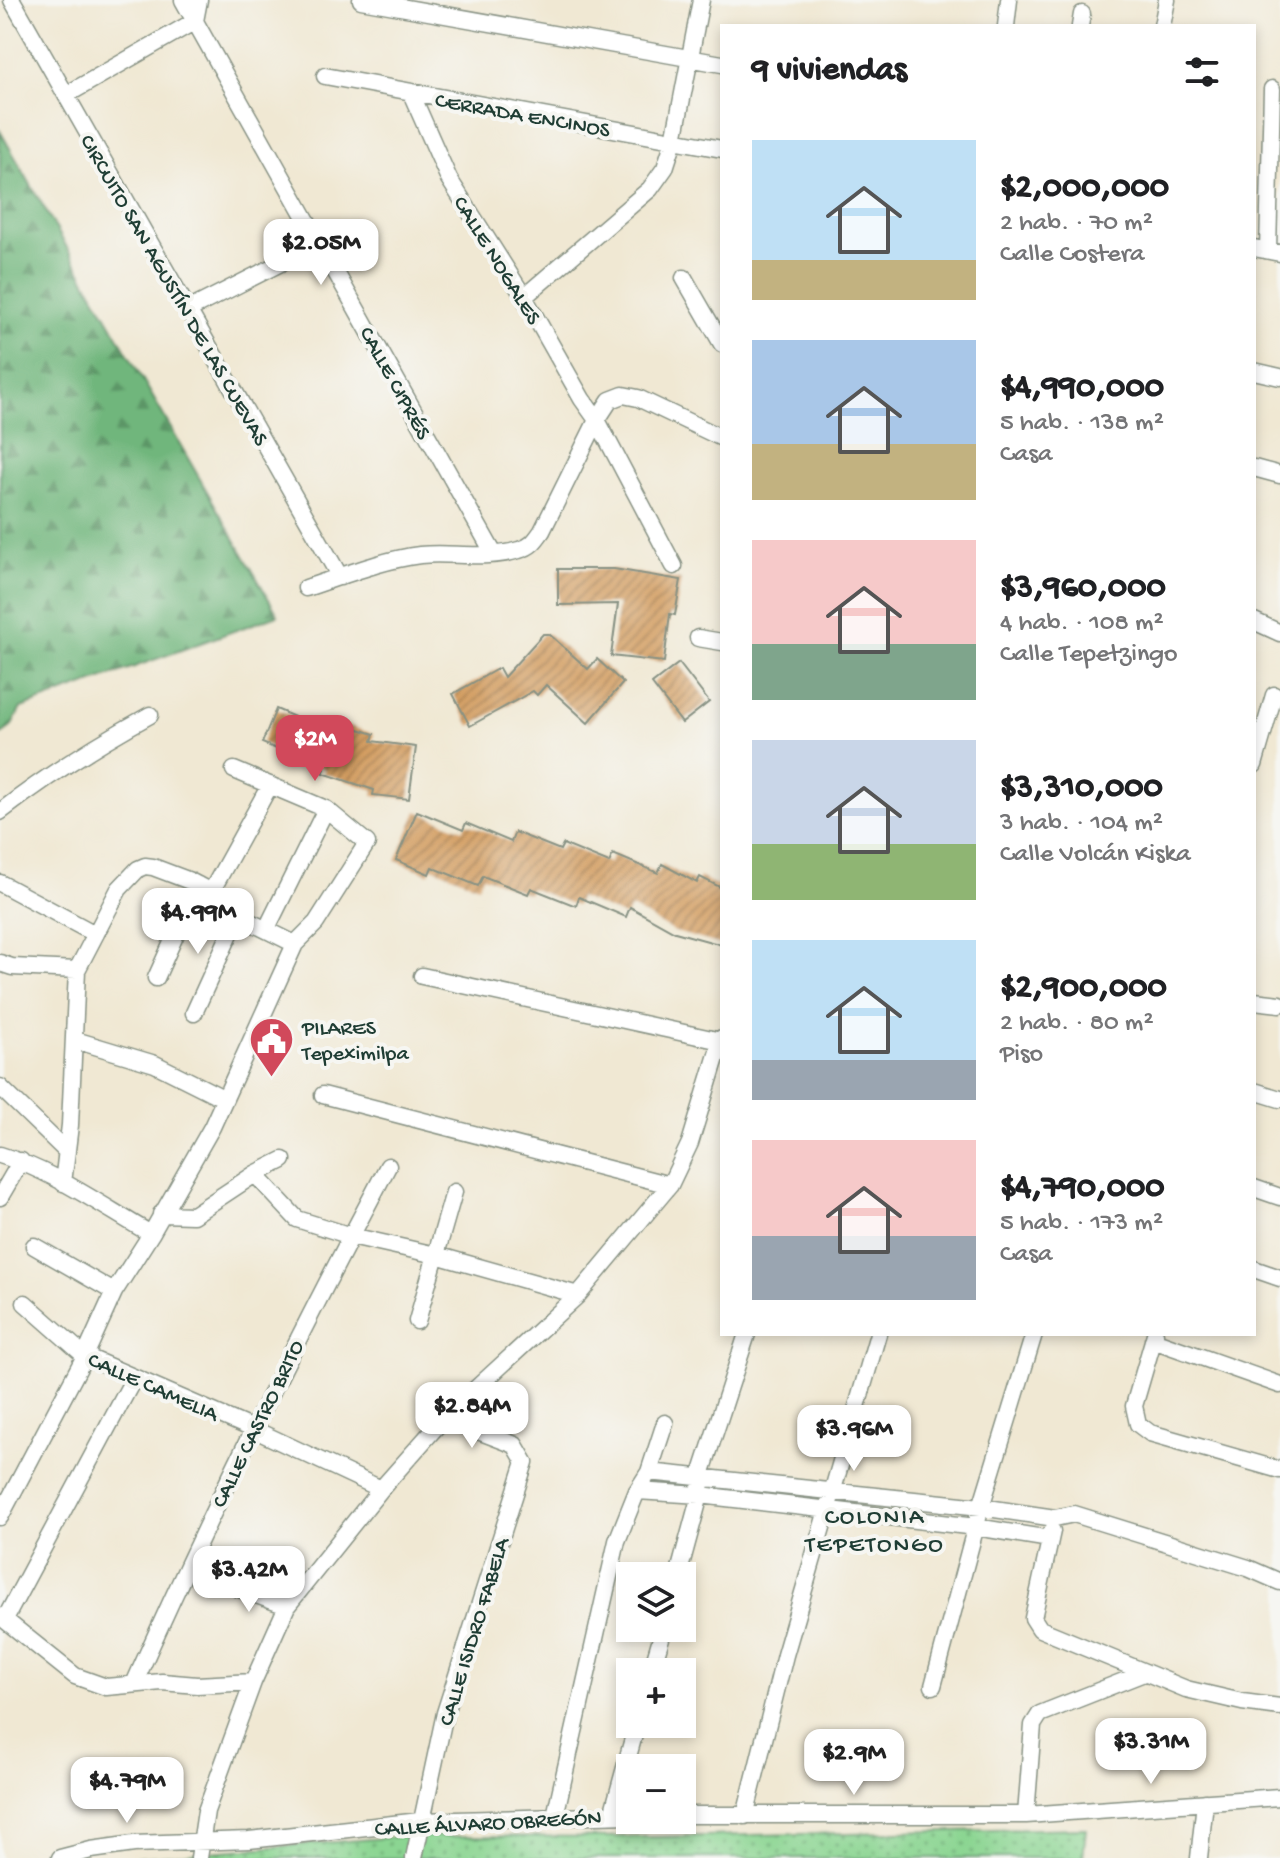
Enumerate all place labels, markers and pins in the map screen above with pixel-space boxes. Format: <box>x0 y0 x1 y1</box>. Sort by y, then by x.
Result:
pin: $2.05M <box>256 219 386 287</box>
pin: $2M <box>276 715 354 783</box>
pin: $4.99M <box>133 888 263 956</box>
public building icon: PILARES Tepeximilpa <box>247 1015 295 1078</box>
place label: PILARES Tepeximilpa <box>300 1017 409 1068</box>
pin: $2.84M <box>407 1382 537 1450</box>
pin: $3.96M <box>789 1405 919 1473</box>
pin: $3.42M <box>184 1546 314 1614</box>
pin: $3.31M <box>1086 1718 1216 1786</box>
pin: $2.9M <box>798 1729 910 1797</box>
pin: $4.79M <box>62 1757 192 1825</box>

